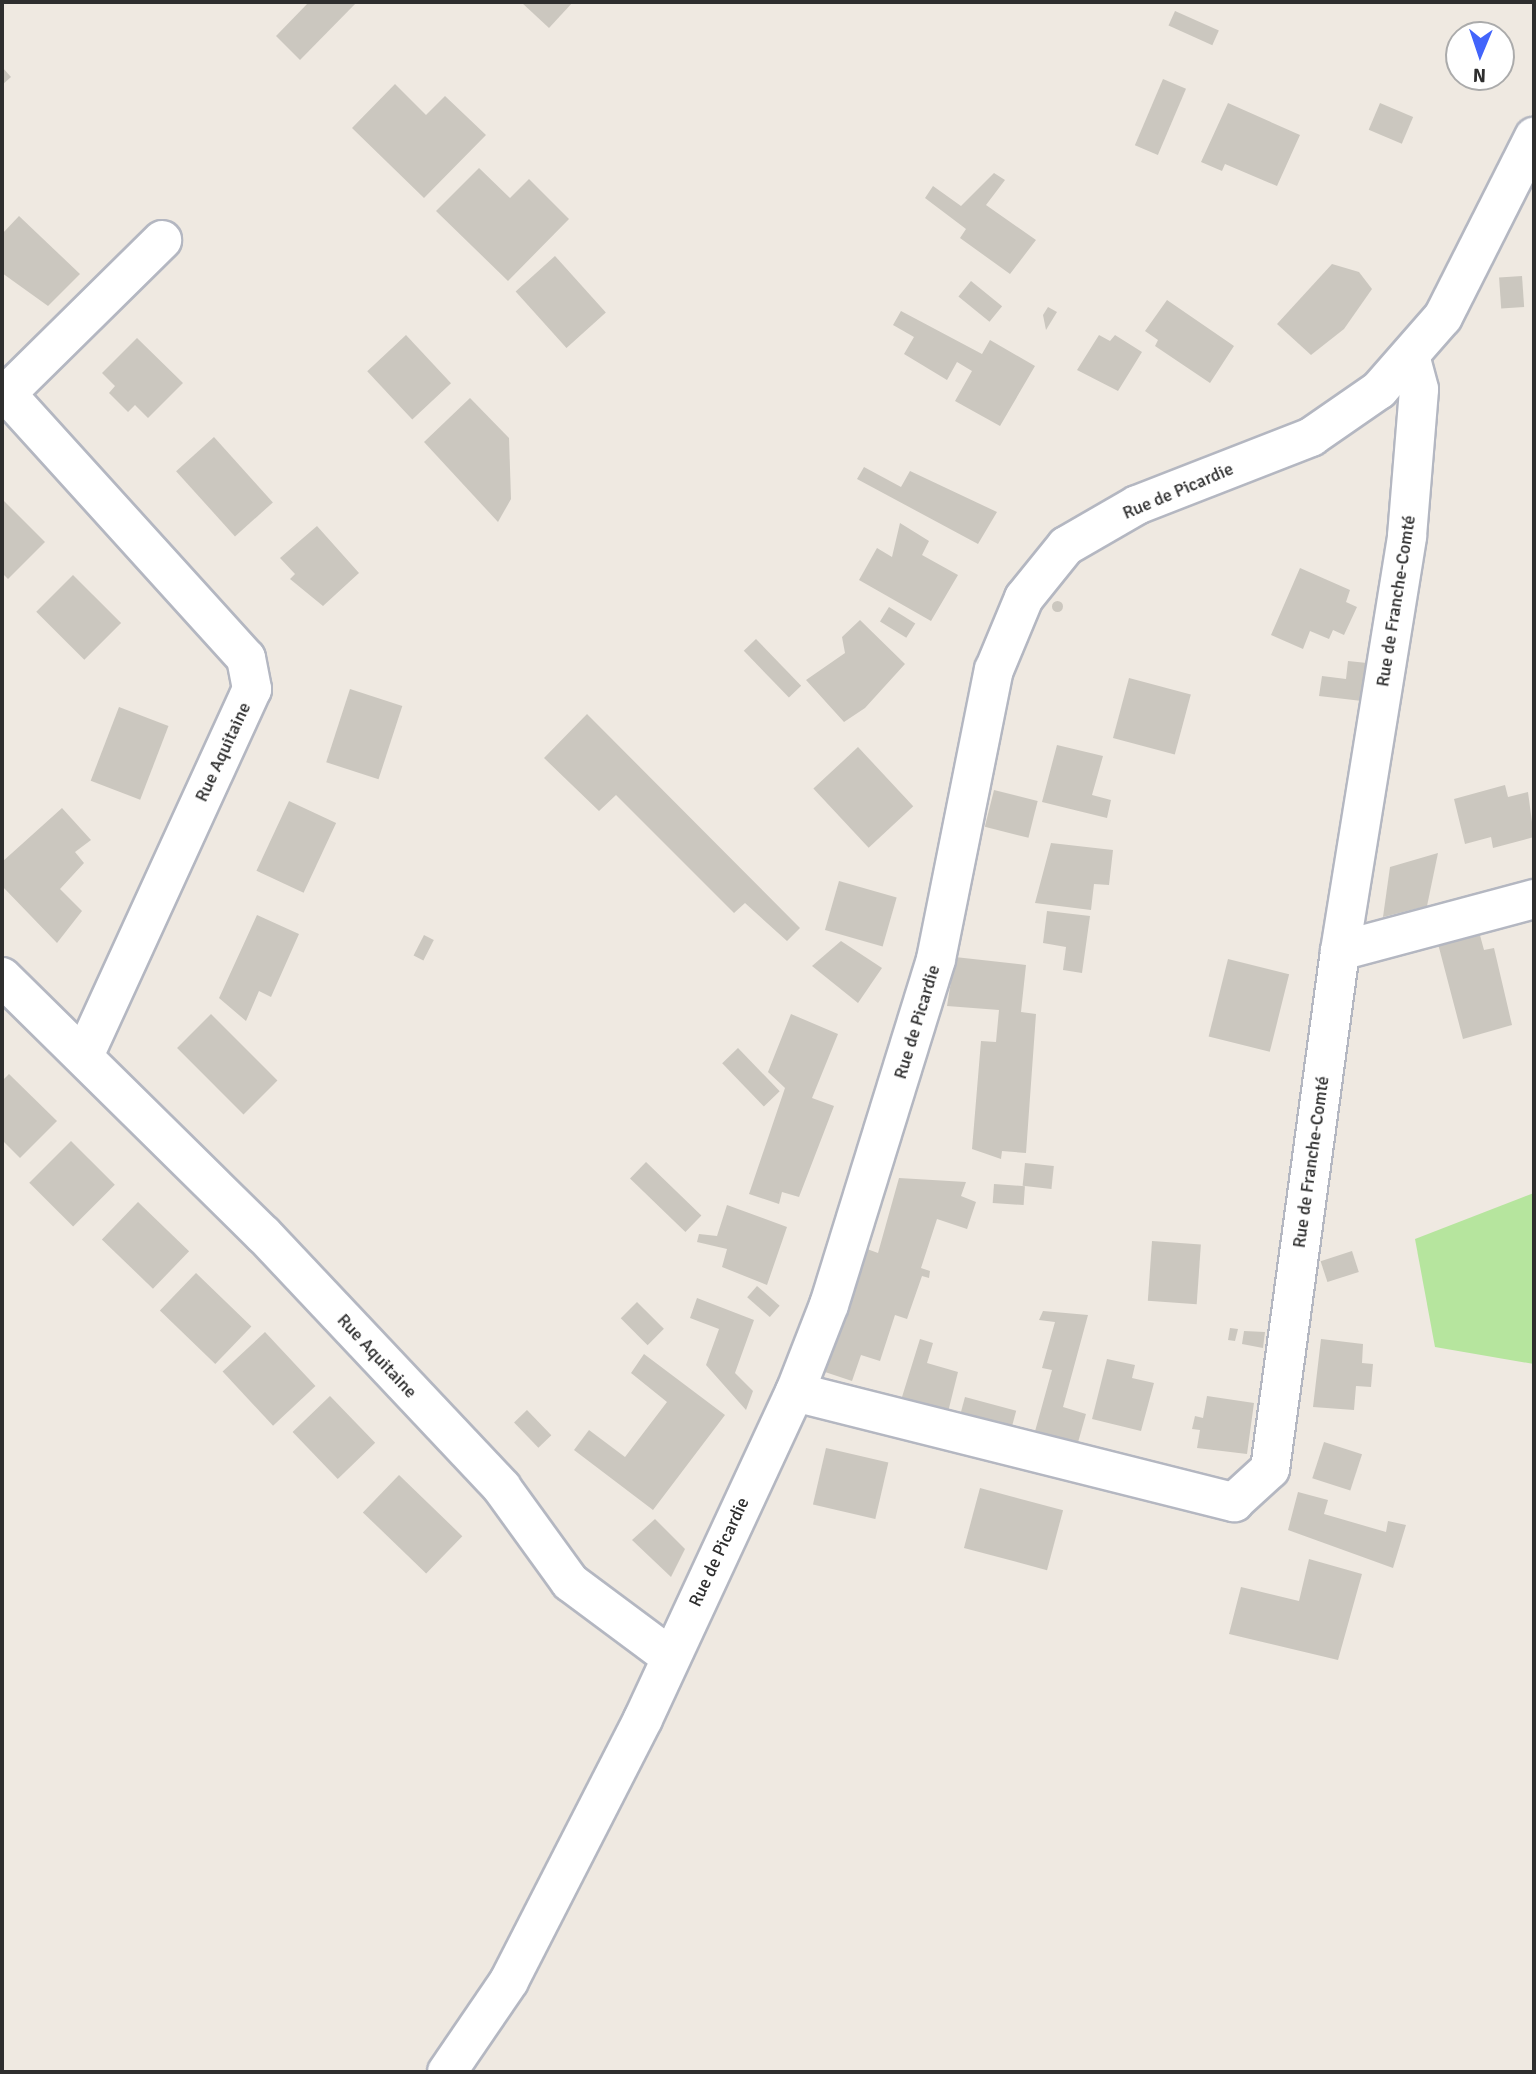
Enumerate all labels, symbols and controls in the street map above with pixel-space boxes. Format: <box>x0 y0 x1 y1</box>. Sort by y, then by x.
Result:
north arrow <box>1445 21 1515 91</box>
text: N <box>1472 63 1486 87</box>
street label: Rue de Picardie <box>1119 458 1237 524</box>
street label: Rue de Franche-Comté <box>1372 514 1420 688</box>
street label: Rue Aquitaine <box>191 699 255 805</box>
street label: Rue de Picardie <box>889 962 945 1082</box>
street label: Rue de Franche-Comté <box>1288 1075 1334 1249</box>
street label: Rue Aquitaine <box>333 1309 421 1403</box>
street label: Rue de Picardie <box>684 1494 754 1610</box>

